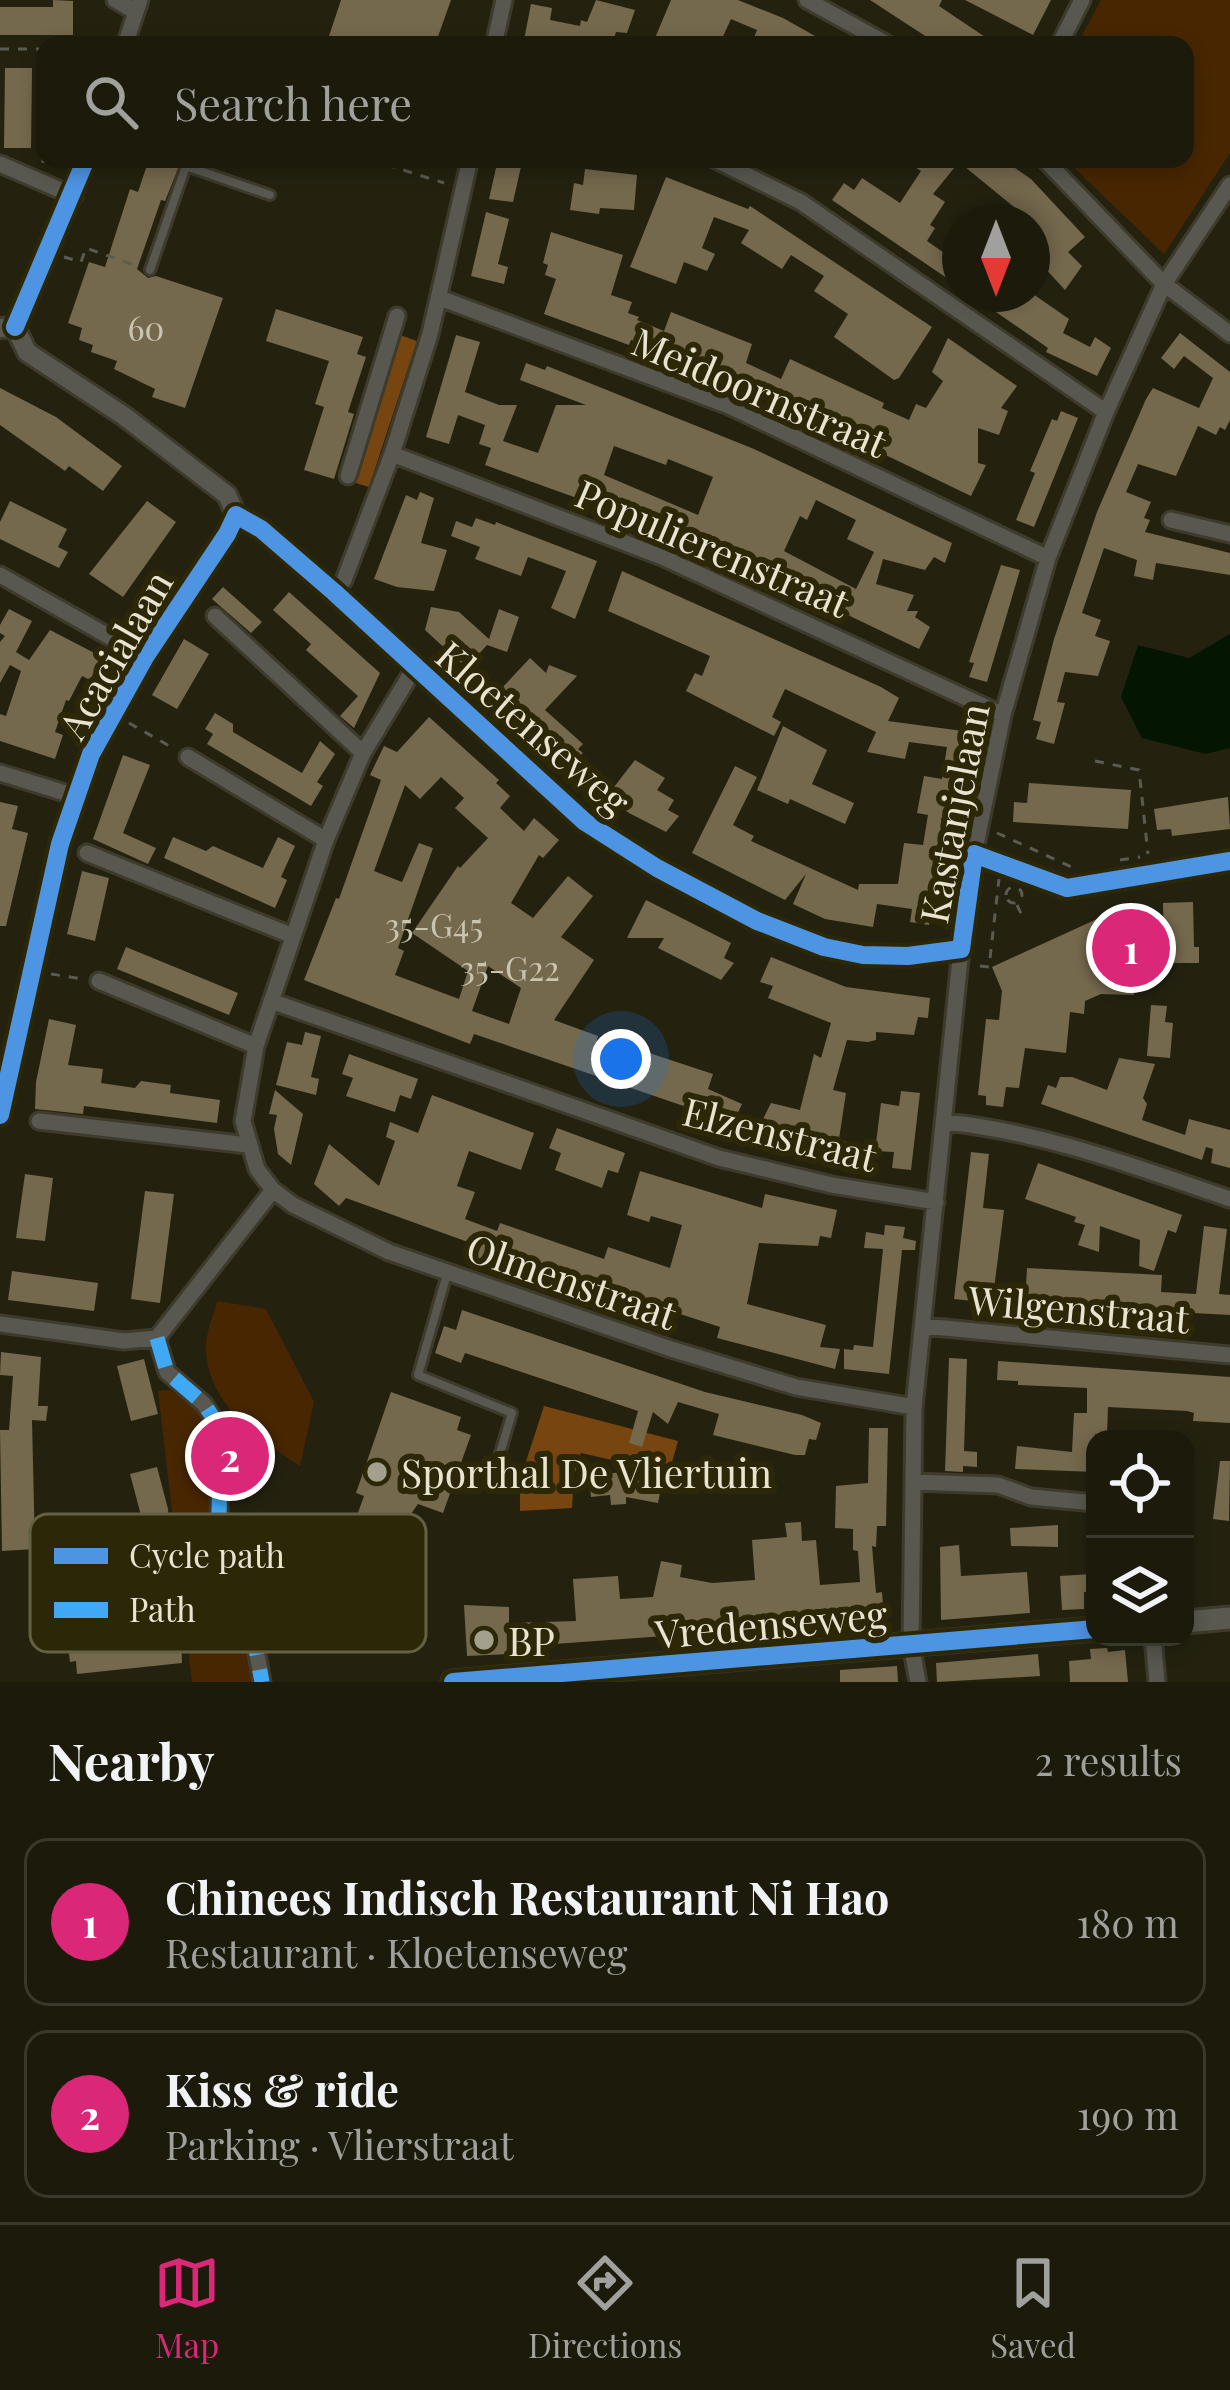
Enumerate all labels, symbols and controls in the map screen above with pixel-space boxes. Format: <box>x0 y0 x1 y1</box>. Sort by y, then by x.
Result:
search box <box>36 36 1194 168</box>
icon: search <box>78 69 144 135</box>
text: Search here <box>174 72 412 132</box>
north arrow <box>942 204 1050 312</box>
house number: 60 <box>128 305 164 349</box>
street label: Meidoornstraat <box>625 314 896 468</box>
street label: Populierenstraat <box>568 466 859 628</box>
street label: Acacialaan <box>44 560 183 748</box>
street label: Kloetenseweg <box>426 628 642 826</box>
street label: Kastanjelaan <box>906 699 1000 927</box>
house number: 35-G45 <box>385 902 483 946</box>
pin: 1 <box>1092 903 1170 993</box>
house number: 35-G22 <box>460 945 560 989</box>
your location <box>591 1029 651 1089</box>
street label: Elzenstraat <box>678 1084 883 1182</box>
street label: Olmenstraat <box>460 1220 685 1341</box>
street label: Wilgenstraat <box>965 1272 1193 1344</box>
pin: 2 <box>191 1411 269 1501</box>
map controls <box>1086 1430 1194 1646</box>
button: locate <box>1086 1430 1194 1538</box>
place label: Sporthal De Vliertuin <box>401 1446 772 1498</box>
marker: Sporthal De Vliertuin <box>364 1459 390 1485</box>
legend <box>30 1514 426 1652</box>
text: Cycle path <box>129 1532 285 1576</box>
button: layers <box>1086 1538 1194 1646</box>
text: Path <box>129 1586 196 1630</box>
street label: Vredenseweg <box>652 1587 889 1659</box>
place label: BP <box>508 1614 555 1666</box>
marker: BP <box>471 1627 497 1653</box>
text: Nearby <box>48 1726 214 1794</box>
text: 2 results <box>1035 1734 1182 1786</box>
text: Chinees Indisch Restaurant Ni Hao <box>165 1866 889 1926</box>
text: 1 <box>83 1896 97 1948</box>
text: 180 m <box>1077 1896 1179 1948</box>
text: Restaurant · Kloetenseweg <box>165 1926 628 1978</box>
text: Kiss & ride <box>165 2058 399 2118</box>
text: 2 <box>80 2088 100 2140</box>
text: 190 m <box>1077 2088 1179 2140</box>
text: Parking · Vlierstraat <box>165 2118 514 2170</box>
tab: Map <box>154 2250 220 2366</box>
tab: Directions <box>528 2250 682 2366</box>
tab: Saved <box>990 2250 1076 2366</box>

